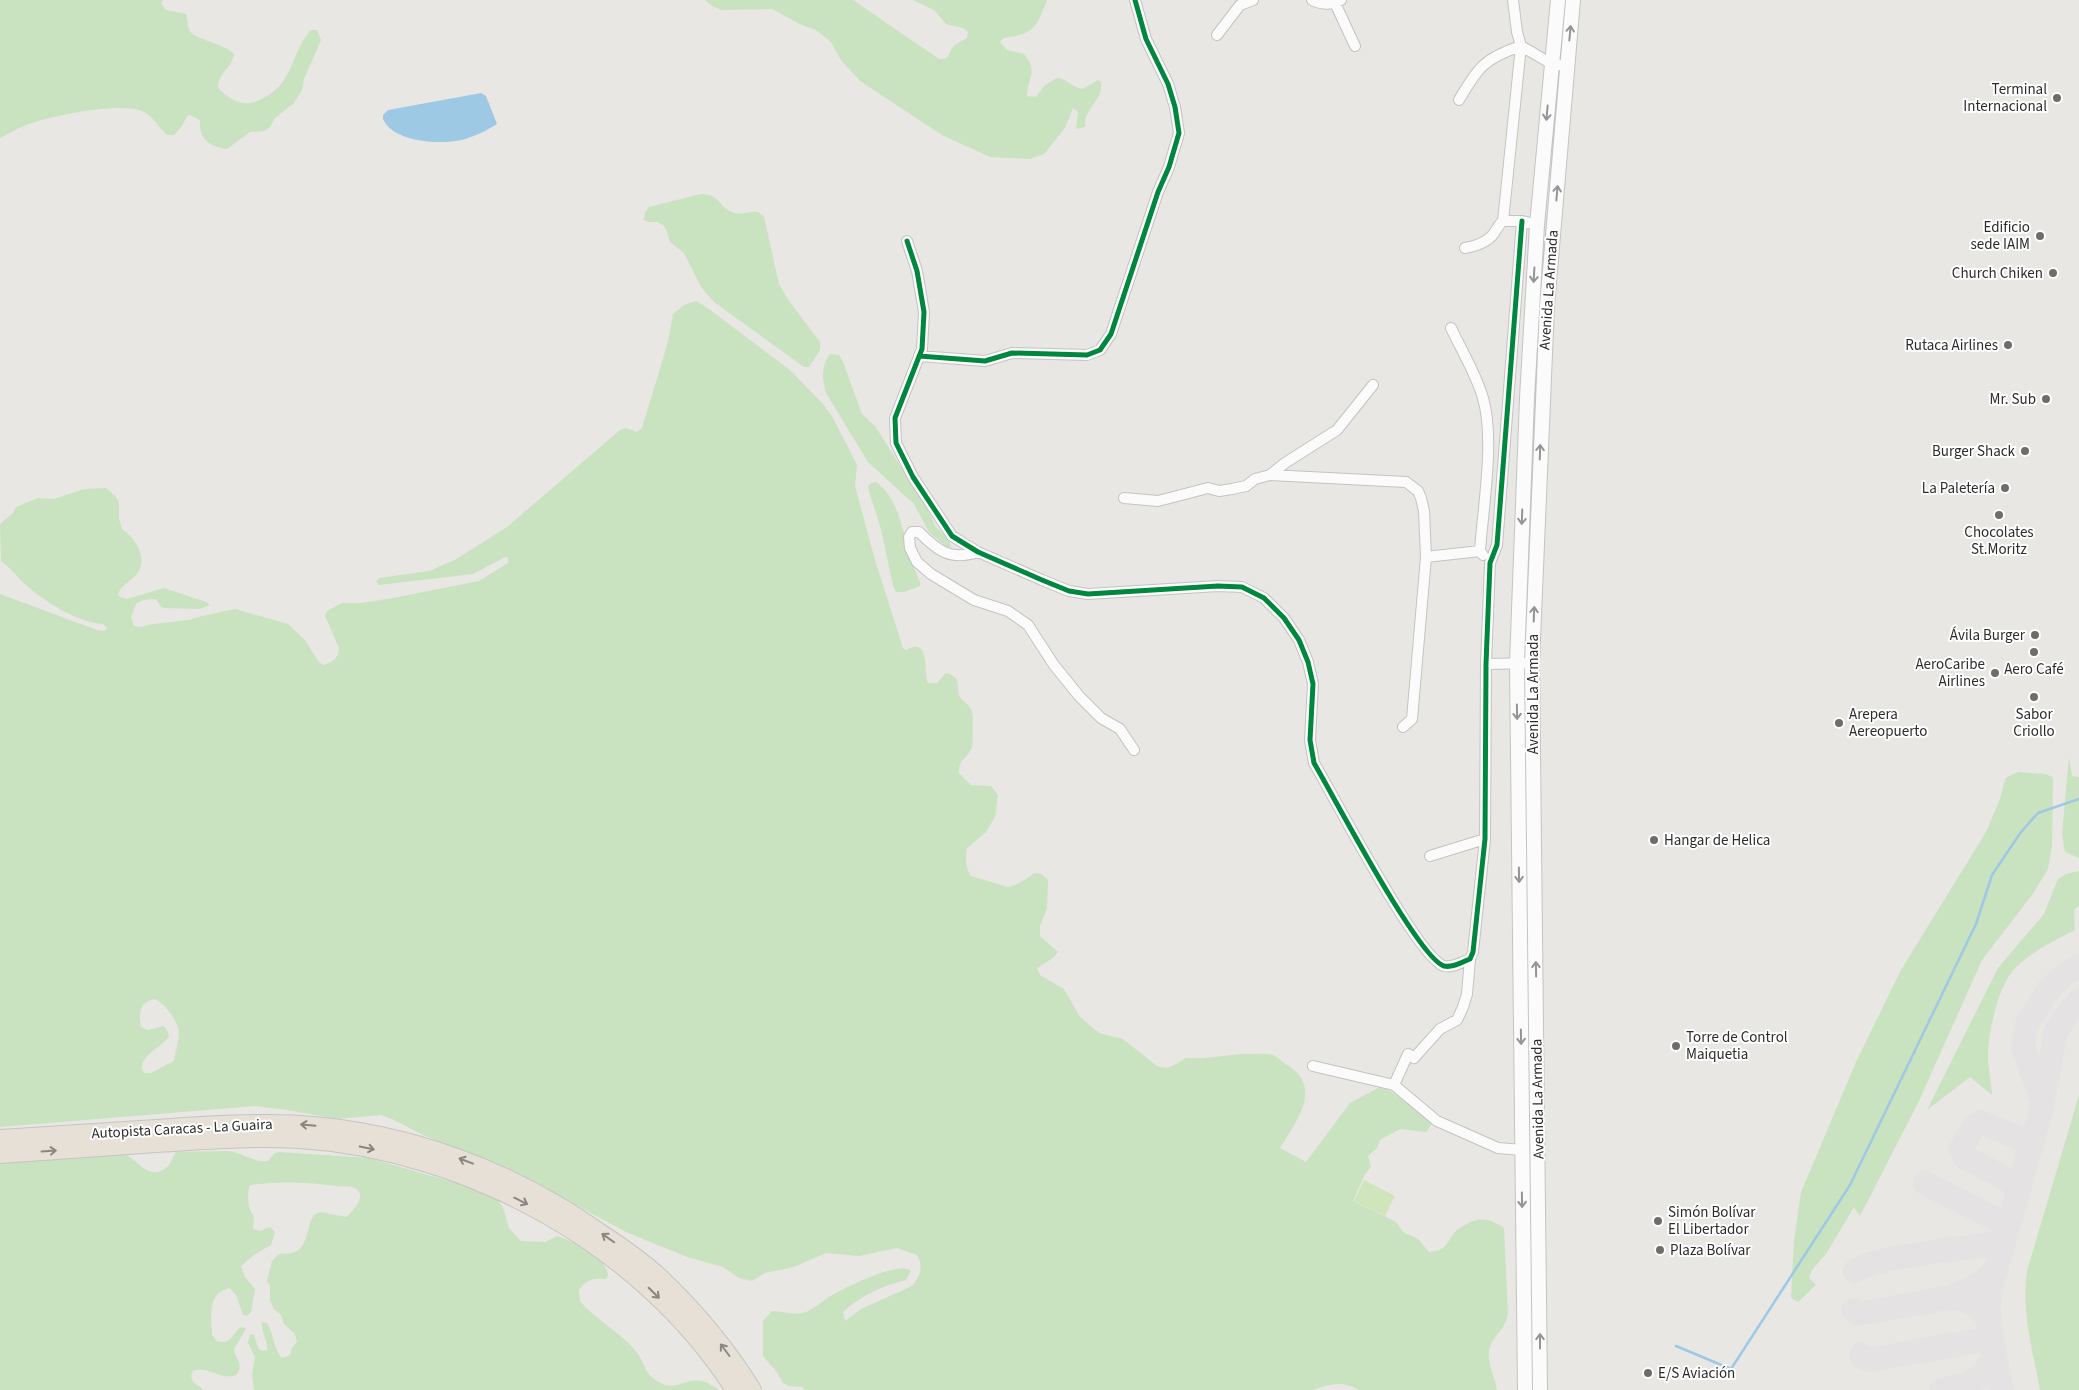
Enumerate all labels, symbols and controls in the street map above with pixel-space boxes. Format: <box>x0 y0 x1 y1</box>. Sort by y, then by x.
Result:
one-way arrow <box>1565 25 1575 41</box>
place label: Terminal Internacional <box>1963 79 2047 117</box>
marker: Terminal Internacional <box>2051 92 2063 104</box>
one-way arrow <box>1542 104 1552 120</box>
one-way arrow <box>1552 185 1561 201</box>
place label: Edificio sede IAIM <box>1971 217 2030 255</box>
street label: Avenida La Armada <box>1534 229 1564 351</box>
marker: Edificio sede IAIM <box>2034 230 2046 242</box>
place label: Church Chiken <box>1952 263 2043 284</box>
one-way arrow <box>1529 266 1538 282</box>
marker: Church Chiken <box>2047 267 2059 279</box>
place label: Rutaca Airlines <box>1905 335 1998 356</box>
marker: Rutaca Airlines <box>2002 339 2014 351</box>
place label: Mr. Sub <box>1990 389 2036 410</box>
marker: Mr. Sub <box>2040 393 2052 405</box>
place label: Burger Shack <box>1932 441 2016 462</box>
one-way arrow <box>1536 444 1545 460</box>
marker: Burger Shack <box>2019 445 2031 457</box>
place label: La Paletería <box>1922 478 1995 499</box>
marker: La Paletería <box>1999 482 2011 494</box>
one-way arrow <box>1518 508 1527 524</box>
marker: Chocolates St.Moritz <box>1993 509 2005 521</box>
place label: Chocolates St.Moritz <box>1964 522 2034 560</box>
one-way arrow <box>1529 607 1538 623</box>
place label: Ávila Burger <box>1950 625 2026 646</box>
marker: Ávila Burger <box>2029 629 2041 641</box>
street label: Avenida La Armada <box>1523 634 1544 754</box>
marker: Aero Café <box>2028 646 2040 658</box>
place label: AeroCaribe Airlines <box>1915 654 1985 692</box>
place label: Aero Café <box>2004 659 2064 680</box>
marker: AeroCaribe Airlines <box>1989 667 2001 679</box>
marker: Sabor Criollo <box>2028 691 2040 703</box>
one-way arrow <box>1512 704 1522 720</box>
place label: Arepera Aereopuerto <box>1849 704 1927 742</box>
place label: Sabor Criollo <box>2013 704 2055 742</box>
marker: Arepera Aereopuerto <box>1833 717 1845 729</box>
place label: Hangar de Helica <box>1664 830 1770 851</box>
marker: Hangar de Helica <box>1648 834 1660 846</box>
one-way arrow <box>1514 866 1524 882</box>
one-way arrow <box>1532 961 1541 977</box>
place label: Torre de Control Maiquetia <box>1686 1027 1788 1065</box>
one-way arrow <box>1516 1028 1526 1045</box>
street label: Avenida La Armada <box>1526 1039 1550 1159</box>
marker: Torre de Control Maiquetia <box>1670 1040 1682 1052</box>
street label: Autopista Caracas - La Guaira <box>91 1114 273 1144</box>
one-way arrow <box>300 1121 316 1130</box>
one-way arrow <box>359 1144 375 1154</box>
one-way arrow <box>40 1146 56 1155</box>
one-way arrow <box>458 1156 474 1165</box>
one-way arrow <box>1518 1191 1527 1207</box>
one-way arrow <box>513 1196 528 1206</box>
place label: Simón Bolívar El Libertador <box>1668 1202 1756 1240</box>
marker: Simón Bolívar El Libertador <box>1652 1215 1664 1227</box>
one-way arrow <box>601 1233 615 1243</box>
place label: Plaza Bolívar <box>1670 1240 1751 1261</box>
marker: Plaza Bolívar <box>1654 1244 1666 1256</box>
one-way arrow <box>648 1286 660 1299</box>
one-way arrow <box>1535 1334 1545 1350</box>
one-way arrow <box>720 1343 730 1357</box>
place label: E/S Aviación <box>1658 1363 1735 1384</box>
marker: E/S Aviación <box>1642 1367 1654 1379</box>

